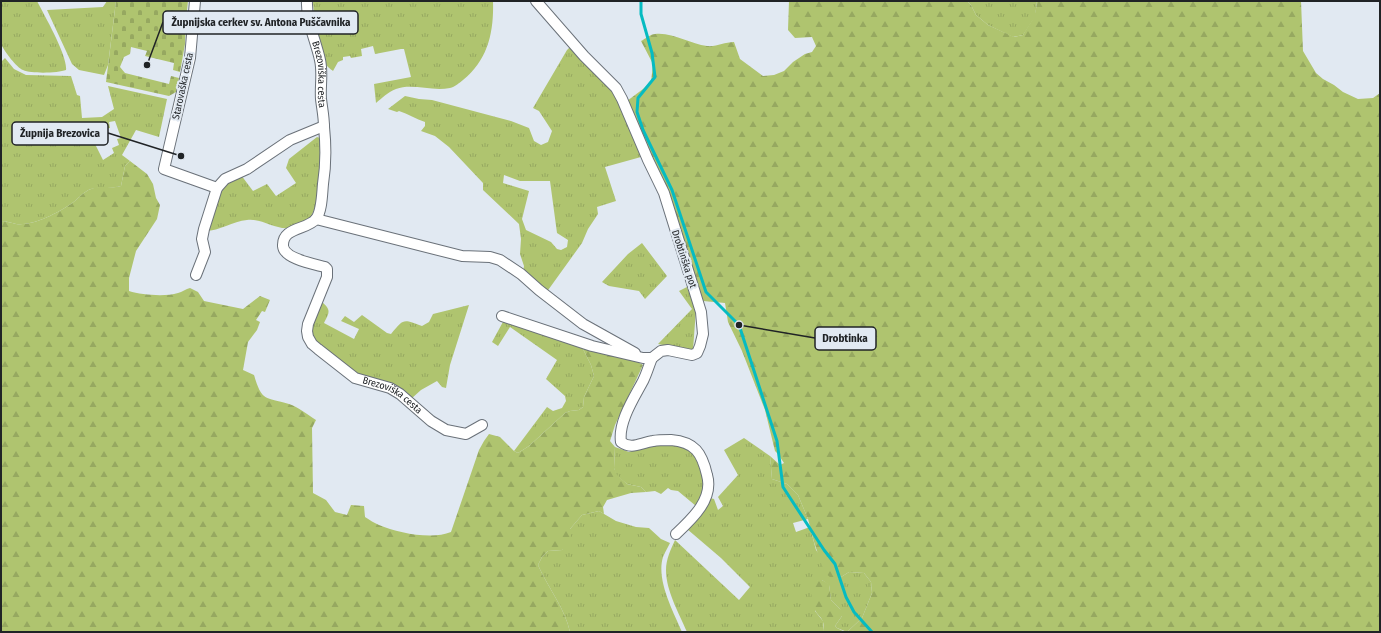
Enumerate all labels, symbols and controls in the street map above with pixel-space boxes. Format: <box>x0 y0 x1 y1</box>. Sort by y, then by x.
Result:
callout: Župnijska cerkev sv. Antona Puščavnika <box>163 11 358 34</box>
text: Župnijska cerkev sv. Antona Puščavnika <box>172 15 351 29</box>
street label: Brezoviška cesta <box>309 40 328 109</box>
street label: Starovaška cesta <box>170 51 196 121</box>
callout: Župnija Brezovica <box>12 122 108 145</box>
text: Župnija Brezovica <box>20 126 100 140</box>
street label: Drobtinška pot <box>669 228 699 290</box>
callout: Drobtinka <box>815 327 876 350</box>
text: Drobtinka <box>822 332 868 345</box>
street label: Brezoviška cesta <box>361 374 425 416</box>

